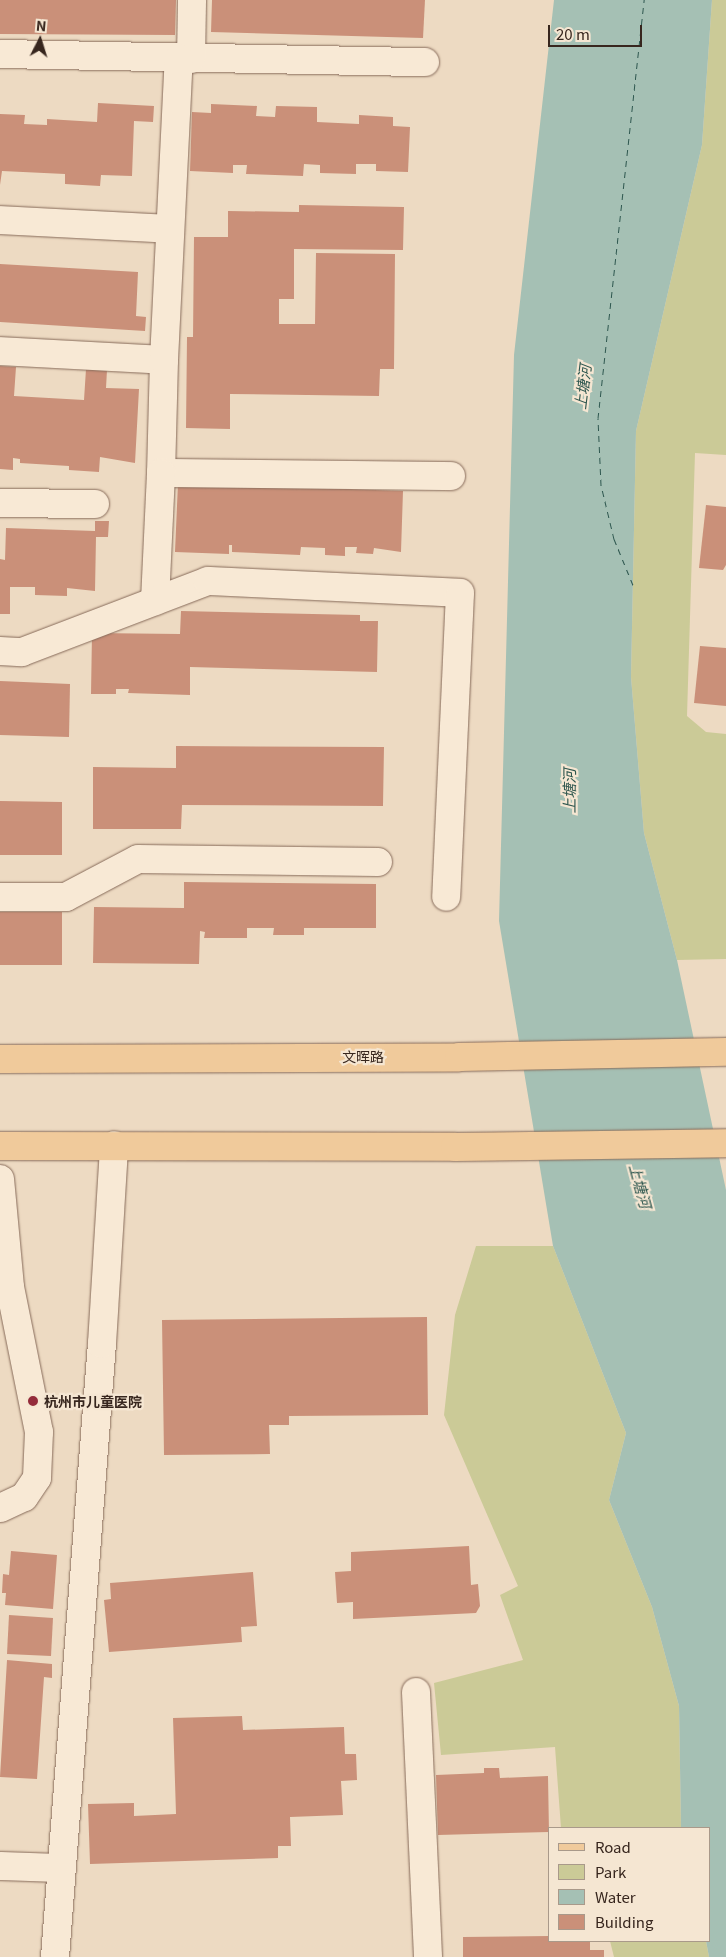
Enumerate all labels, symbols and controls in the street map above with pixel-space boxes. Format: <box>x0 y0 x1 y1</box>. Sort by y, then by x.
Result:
north arrow <box>15 15 65 65</box>
text: N <box>35 15 47 35</box>
scale bar <box>551 15 645 47</box>
text: 20 m <box>556 23 590 44</box>
water label: 上塘河 <box>570 364 594 410</box>
water label: 上塘河 <box>560 769 578 813</box>
street label: 文晖路 <box>342 1048 384 1064</box>
water label: 上塘河 <box>626 1162 656 1210</box>
place label: 杭州市儿童医院 <box>44 1393 142 1409</box>
marker: 杭州市儿童医院 <box>26 1394 40 1408</box>
legend <box>548 1827 711 1942</box>
text: Road <box>595 1836 631 1857</box>
text: Park <box>595 1861 626 1882</box>
text: Water <box>595 1886 636 1907</box>
text: Building <box>595 1911 653 1932</box>

